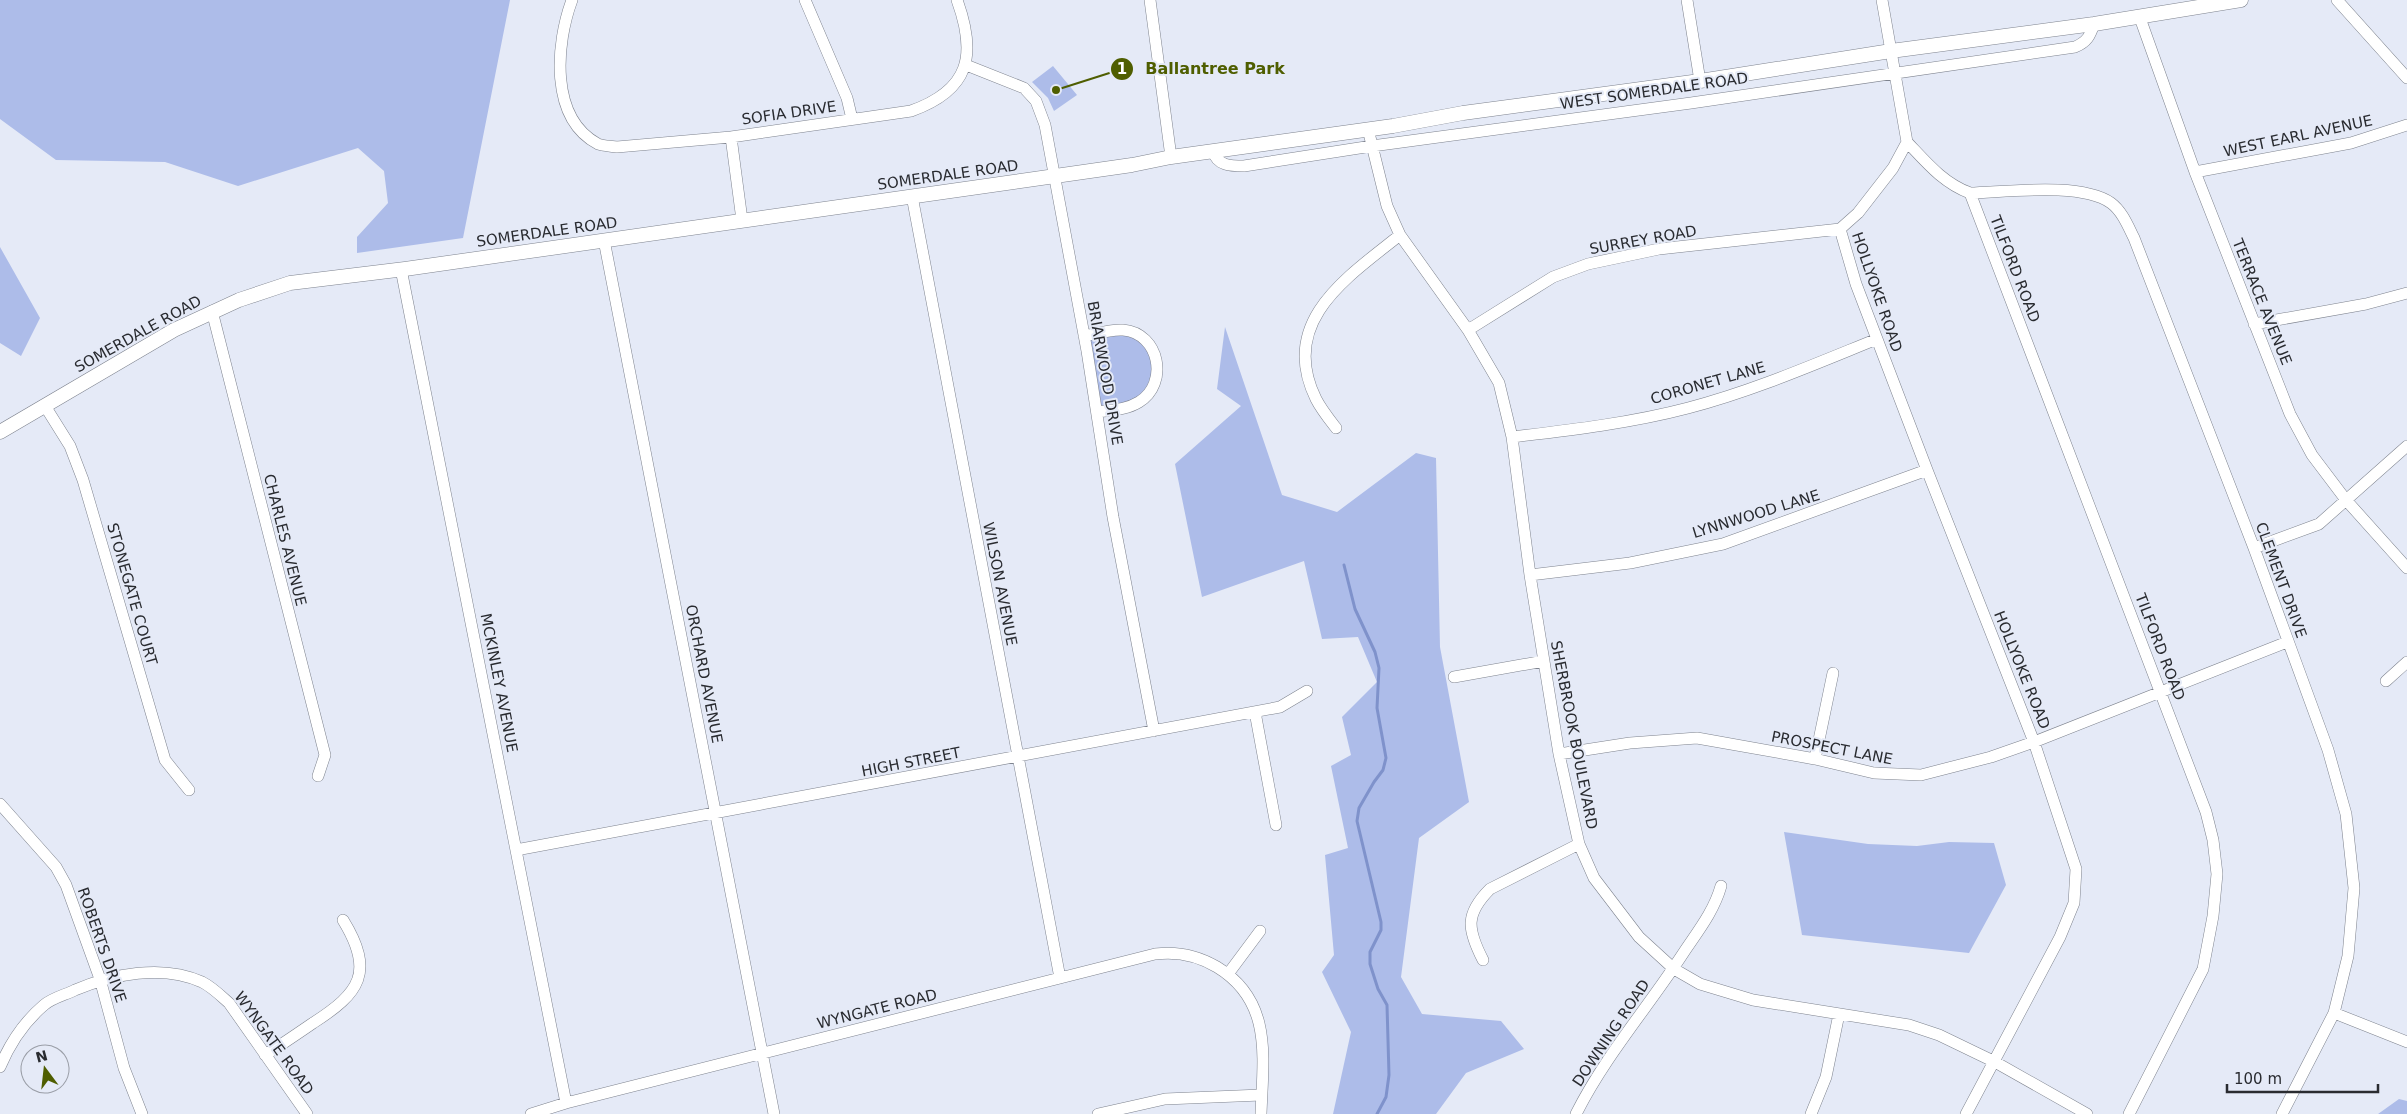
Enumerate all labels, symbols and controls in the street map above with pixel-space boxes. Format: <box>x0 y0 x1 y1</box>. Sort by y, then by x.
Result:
callout: Ballantree Park <box>1110 53 1294 84</box>
text: Ballantree Park <box>1145 59 1285 78</box>
text: 1 <box>1117 60 1127 78</box>
street label: WEST SOMERDALE ROAD <box>1559 69 1749 113</box>
street label: SOFIA DRIVE <box>740 97 838 129</box>
street label: WEST EARL AVENUE <box>2222 111 2374 161</box>
street label: SOMERDALE ROAD <box>876 156 1020 194</box>
street label: TILFORD ROAD <box>1986 212 2044 325</box>
street label: SOMERDALE ROAD <box>475 213 619 251</box>
street label: SURREY ROAD <box>1588 222 1698 258</box>
street label: HOLLYOKE ROAD <box>1848 230 1906 354</box>
street label: TERRACE AVENUE <box>2228 235 2296 368</box>
street label: SOMERDALE ROAD <box>71 292 205 376</box>
street label: BRIARWOOD DRIVE <box>1083 299 1127 447</box>
street label: CORONET LANE <box>1648 358 1768 408</box>
street label: CHARLES AVENUE <box>260 472 310 608</box>
street label: LYNNWOOD LANE <box>1690 486 1822 542</box>
street label: CLEMENT DRIVE <box>2252 520 2310 640</box>
street label: STONEGATE COURT <box>103 521 161 668</box>
street label: WILSON AVENUE <box>979 521 1021 647</box>
street label: TILFORD ROAD <box>2131 590 2189 703</box>
street label: ORCHARD AVENUE <box>682 603 726 745</box>
street label: HOLLYOKE ROAD <box>1990 608 2054 732</box>
street label: MCKINLEY AVENUE <box>477 612 521 754</box>
street label: SHERBROOK BOULEVARD <box>1547 639 1601 831</box>
street label: PROSPECT LANE <box>1770 727 1894 769</box>
street label: HIGH STREET <box>860 743 963 780</box>
street label: ROBERTS DRIVE <box>74 885 130 1005</box>
street label: DOWNING ROAD <box>1569 976 1653 1090</box>
street label: WYNGATE ROAD <box>815 985 939 1033</box>
street label: WYNGATE ROAD <box>231 988 317 1098</box>
north arrow <box>20 1044 70 1094</box>
text: N <box>34 1047 49 1066</box>
scale bar <box>2227 1062 2378 1094</box>
text: 100 m <box>2234 1070 2282 1088</box>

